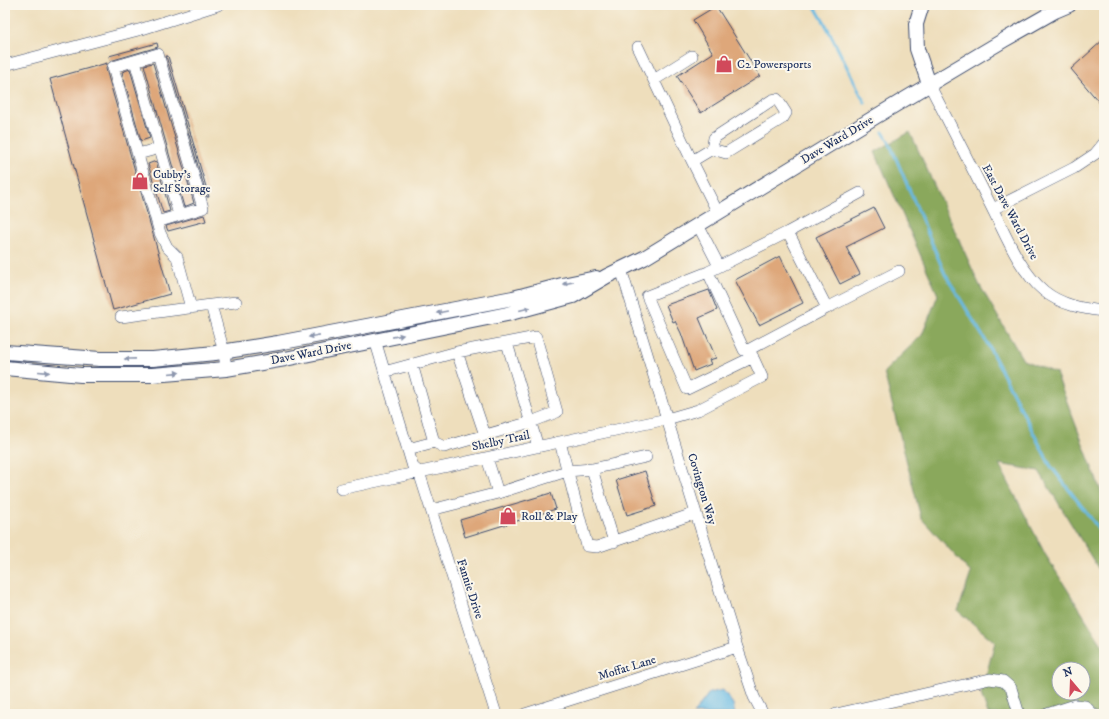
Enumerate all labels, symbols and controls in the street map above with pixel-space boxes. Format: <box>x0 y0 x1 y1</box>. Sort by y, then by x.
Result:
shop icon: C2 Powersports <box>714 54 734 74</box>
place label: C2 Powersports <box>737 57 811 72</box>
street label: Dave Ward Drive <box>798 112 876 168</box>
street label: East Dave Ward Drive <box>979 162 1041 262</box>
place label: Cubby's Self Storage <box>153 167 211 196</box>
shop icon: Cubby's Self Storage <box>130 171 150 191</box>
one-way arrow <box>562 281 575 287</box>
one-way arrow <box>519 305 532 311</box>
one-way arrow <box>435 309 448 315</box>
one-way arrow <box>392 332 404 338</box>
one-way arrow <box>308 333 320 339</box>
street label: Dave Ward Drive <box>269 338 353 368</box>
one-way arrow <box>123 356 136 362</box>
one-way arrow <box>38 368 50 375</box>
one-way arrow <box>168 370 180 377</box>
street label: Shelby Trail <box>471 427 532 454</box>
street label: Covington Way <box>684 451 720 527</box>
shop icon: Roll & Play <box>498 506 518 526</box>
place label: Roll & Play <box>521 509 578 524</box>
street label: Fannie Drive <box>453 557 487 621</box>
street label: Moffat Lane <box>596 652 658 684</box>
north arrow <box>1051 661 1091 701</box>
text: N <box>1062 664 1075 681</box>

